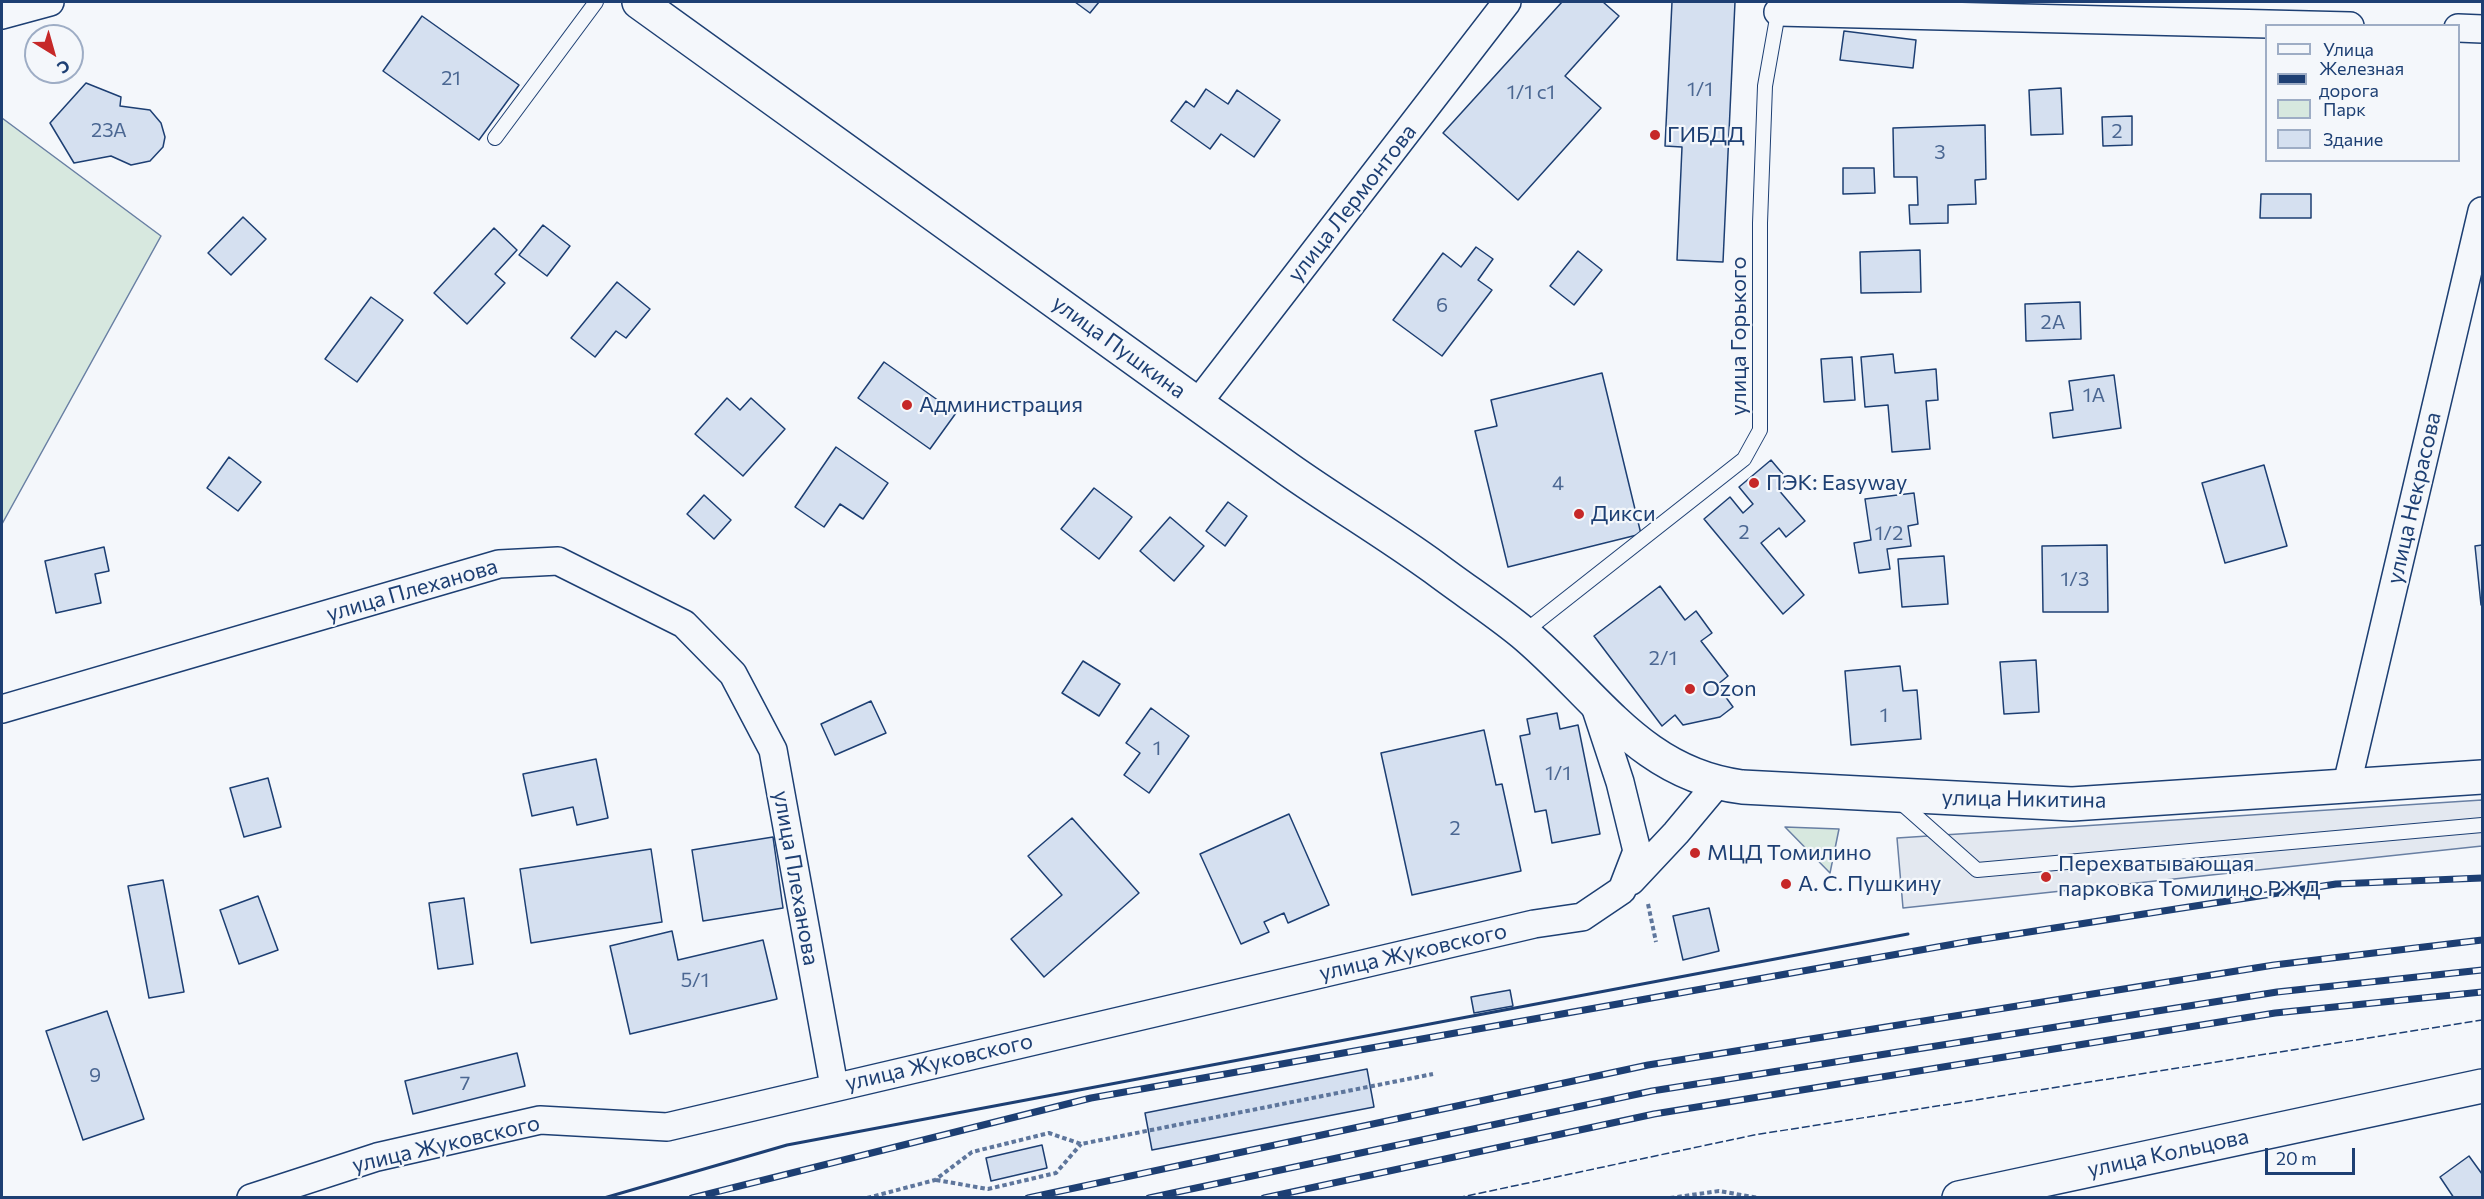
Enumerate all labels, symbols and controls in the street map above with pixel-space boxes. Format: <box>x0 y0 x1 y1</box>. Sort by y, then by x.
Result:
north arrow <box>24 24 84 84</box>
legend <box>2265 24 2460 162</box>
text: Улица <box>2323 38 2374 60</box>
text: С <box>54 56 74 78</box>
text: Железная дорога <box>2319 57 2404 101</box>
house number: 21 <box>441 66 461 90</box>
house number: 1/1 <box>1687 77 1713 101</box>
house number: 1/1 с1 <box>1507 80 1555 104</box>
text: Парк <box>2323 98 2366 120</box>
house number: 23А <box>91 118 127 142</box>
street label: улица Лермонтова <box>1282 119 1422 287</box>
house number: 2 <box>2111 119 2123 143</box>
place label: ГИБДД <box>1667 122 1745 148</box>
marker: ГИБДД <box>1648 128 1662 142</box>
text: Здание <box>2323 128 2383 150</box>
house number: 3 <box>1934 140 1946 164</box>
street label: улица Горького <box>1726 256 1752 416</box>
street label: улица Пушкина <box>1047 290 1191 404</box>
house number: 6 <box>1436 293 1448 317</box>
house number: 2А <box>2041 310 2065 334</box>
house number: 1А <box>2083 383 2105 407</box>
place label: Администрация <box>919 392 1083 418</box>
marker: Администрация <box>900 398 914 412</box>
street label: улица Некрасова <box>2381 409 2447 587</box>
place label: ПЭК: Easyway <box>1766 470 1907 496</box>
house number: 4 <box>1552 471 1564 495</box>
marker: ПЭК: Easyway <box>1747 476 1761 490</box>
place label: Дикси <box>1591 501 1656 527</box>
marker: Дикси <box>1572 507 1586 521</box>
house number: 2 <box>1738 520 1750 544</box>
house number: 1/2 <box>1875 521 1903 545</box>
street label: улица Плеханова <box>323 553 501 627</box>
house number: 1/3 <box>2061 567 2089 591</box>
house number: 2/1 <box>1649 646 1677 670</box>
place label: Ozon <box>1702 676 1757 702</box>
marker: Ozon <box>1683 682 1697 696</box>
house number: 1 <box>1880 703 1888 727</box>
house number: 1 <box>1153 736 1161 760</box>
house number: 1/1 <box>1545 761 1571 785</box>
street label: улица Никитина <box>1941 784 2107 814</box>
street label: улица Плеханова <box>768 789 824 967</box>
house number: 2 <box>1449 816 1461 840</box>
place label: МЦД Томилино <box>1707 840 1872 866</box>
marker: МЦД Томилино <box>1688 846 1702 860</box>
place label: Перехватывающая парковка Томилино РЖД <box>2058 851 2320 902</box>
marker: Перехватывающая парковка Томилино РЖД <box>2039 870 2053 884</box>
place label: А. С. Пушкину <box>1798 871 1941 897</box>
marker: А. С. Пушкину <box>1779 877 1793 891</box>
street label: улица Жуковского <box>1317 918 1509 986</box>
house number: 5/1 <box>681 968 709 992</box>
street label: улица Жуковского <box>843 1028 1035 1096</box>
house number: 9 <box>89 1063 101 1087</box>
house number: 7 <box>460 1071 470 1095</box>
street label: улица Жуковского <box>350 1110 542 1178</box>
street label: улица Кольцова <box>2085 1123 2251 1183</box>
scale bar <box>2268 1136 2358 1174</box>
text: 20 m <box>2276 1147 2317 1169</box>

